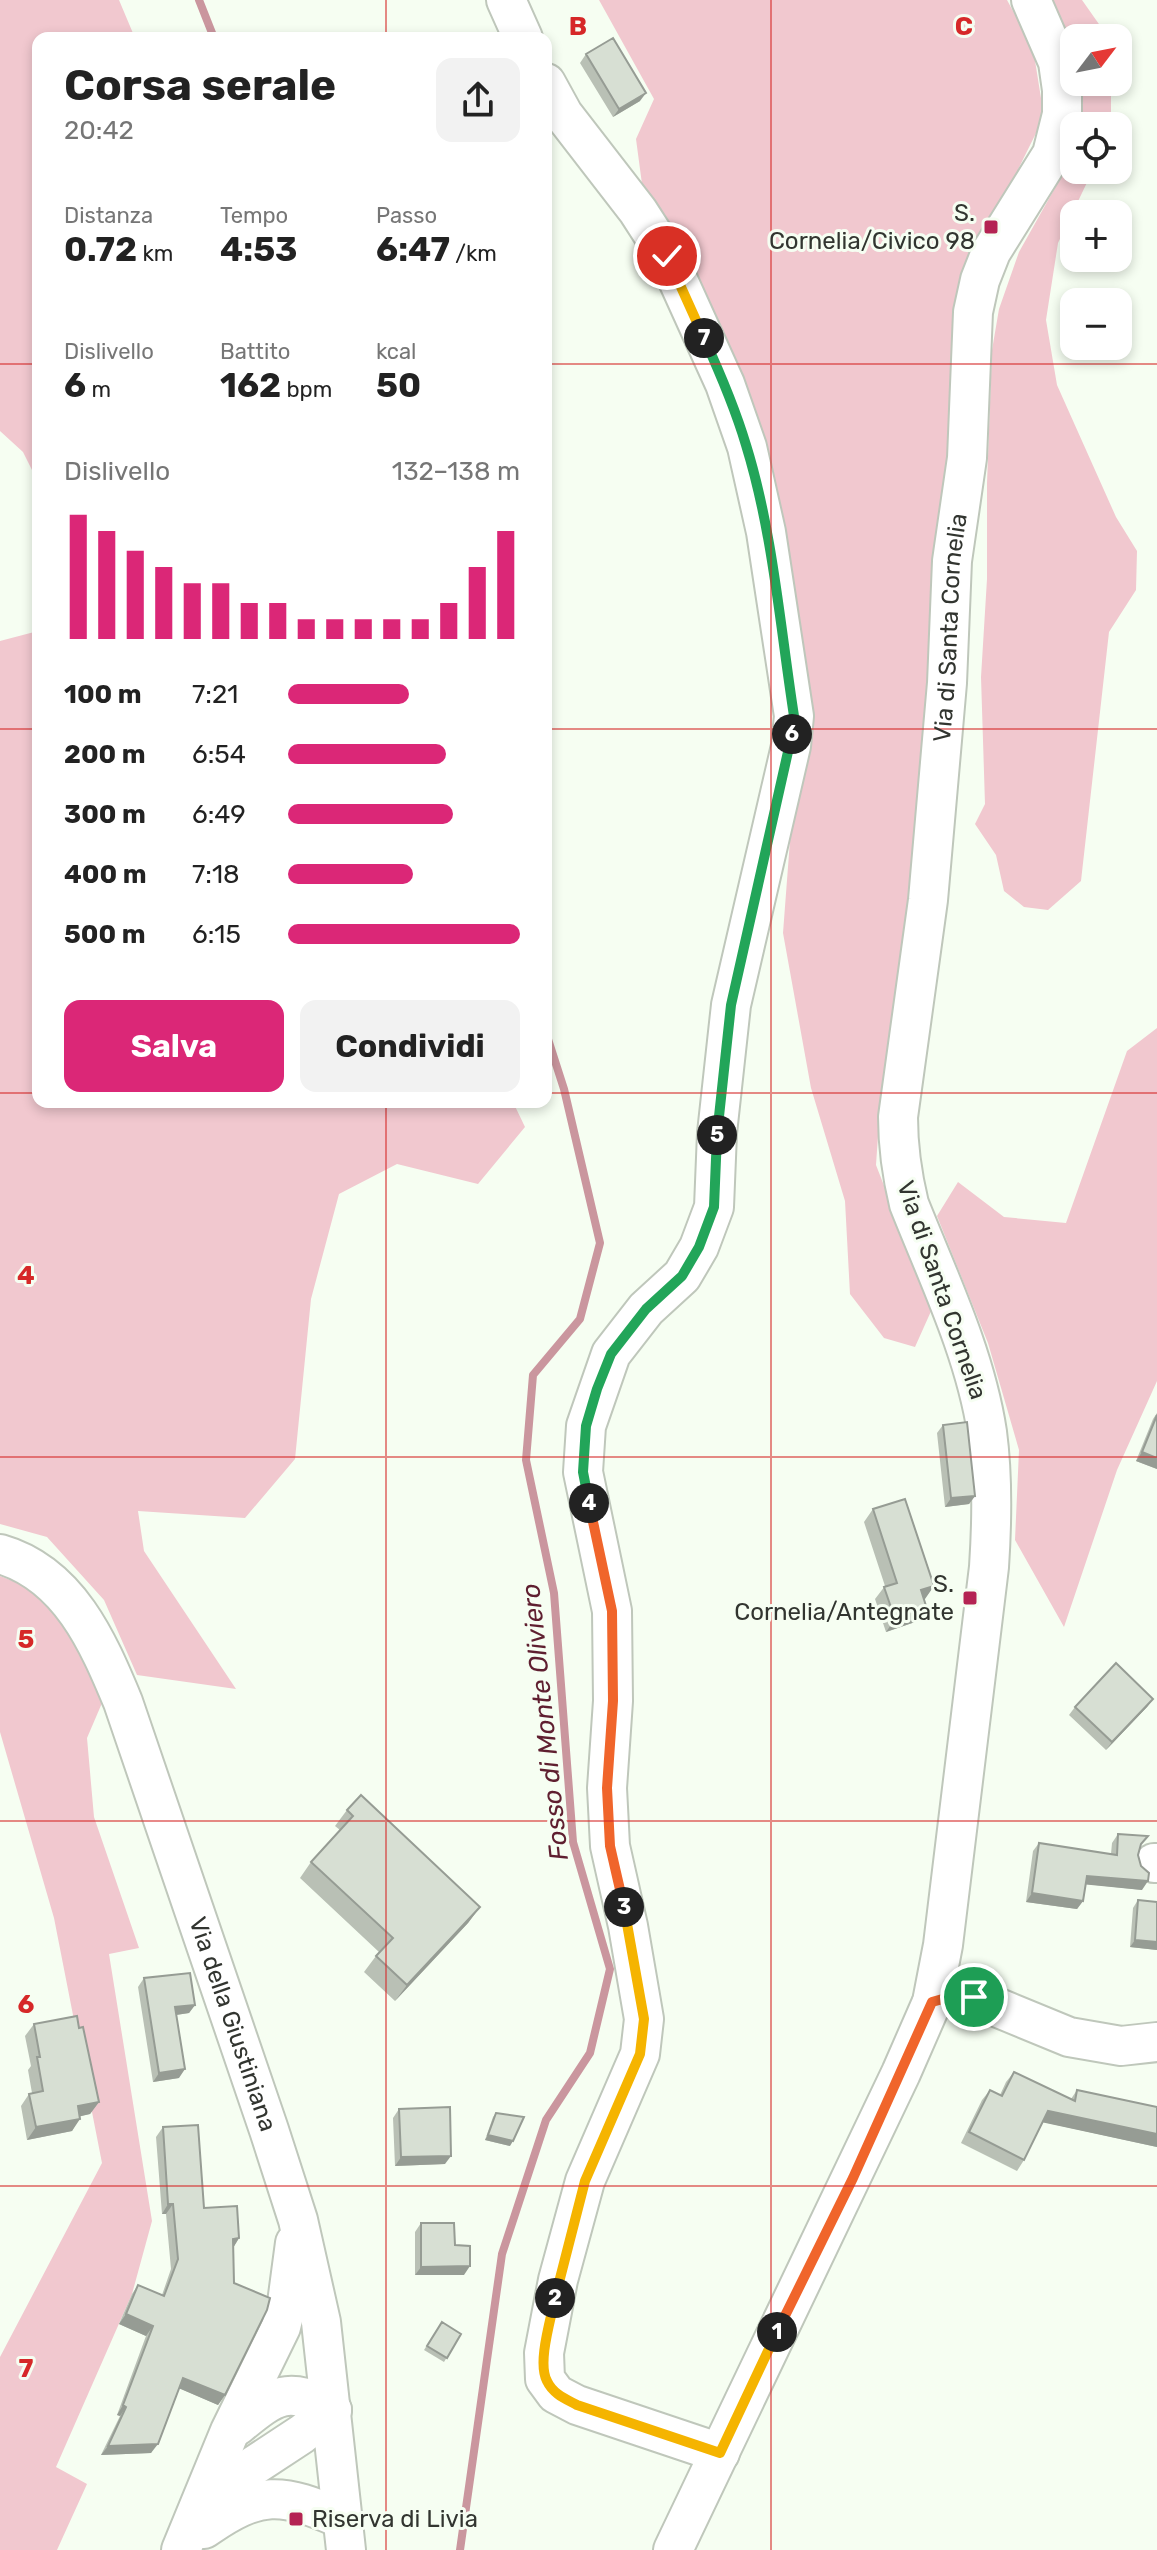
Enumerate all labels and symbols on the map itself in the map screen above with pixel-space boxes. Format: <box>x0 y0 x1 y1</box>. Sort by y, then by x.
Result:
text: B <box>569 11 587 42</box>
text: C <box>955 11 973 42</box>
north arrow <box>1060 24 1132 96</box>
place label: S. Cornelia/Civico 98 <box>769 199 975 255</box>
marker: S. Cornelia/Civico 98 <box>982 218 1000 236</box>
pin <box>633 222 701 290</box>
pin: 7 <box>684 318 724 358</box>
street label: Via di Santa Cornelia <box>928 511 973 743</box>
pin: 6 <box>772 714 812 754</box>
pin: 5 <box>697 1115 737 1155</box>
street label: Via di Santa Cornelia <box>891 1177 993 1403</box>
text: 4 <box>17 1260 35 1291</box>
pin: 4 <box>569 1483 609 1523</box>
place label: S. Cornelia/Antegnate <box>734 1570 954 1626</box>
water label: Fosso di Monte Oliviero <box>515 1582 575 1862</box>
marker: S. Cornelia/Antegnate <box>961 1589 979 1607</box>
text: 5 <box>18 1624 34 1655</box>
pin: 3 <box>604 1887 644 1927</box>
street label: Via della Giustiniana <box>183 1913 282 2135</box>
pin <box>940 1963 1008 2031</box>
text: 6 <box>18 1989 35 2020</box>
pin: 2 <box>535 2278 575 2318</box>
pin: 1 <box>757 2312 797 2352</box>
text: 7 <box>19 2353 34 2384</box>
place label: Riserva di Livia <box>312 2505 478 2533</box>
marker: Riserva di Livia <box>287 2510 305 2528</box>

